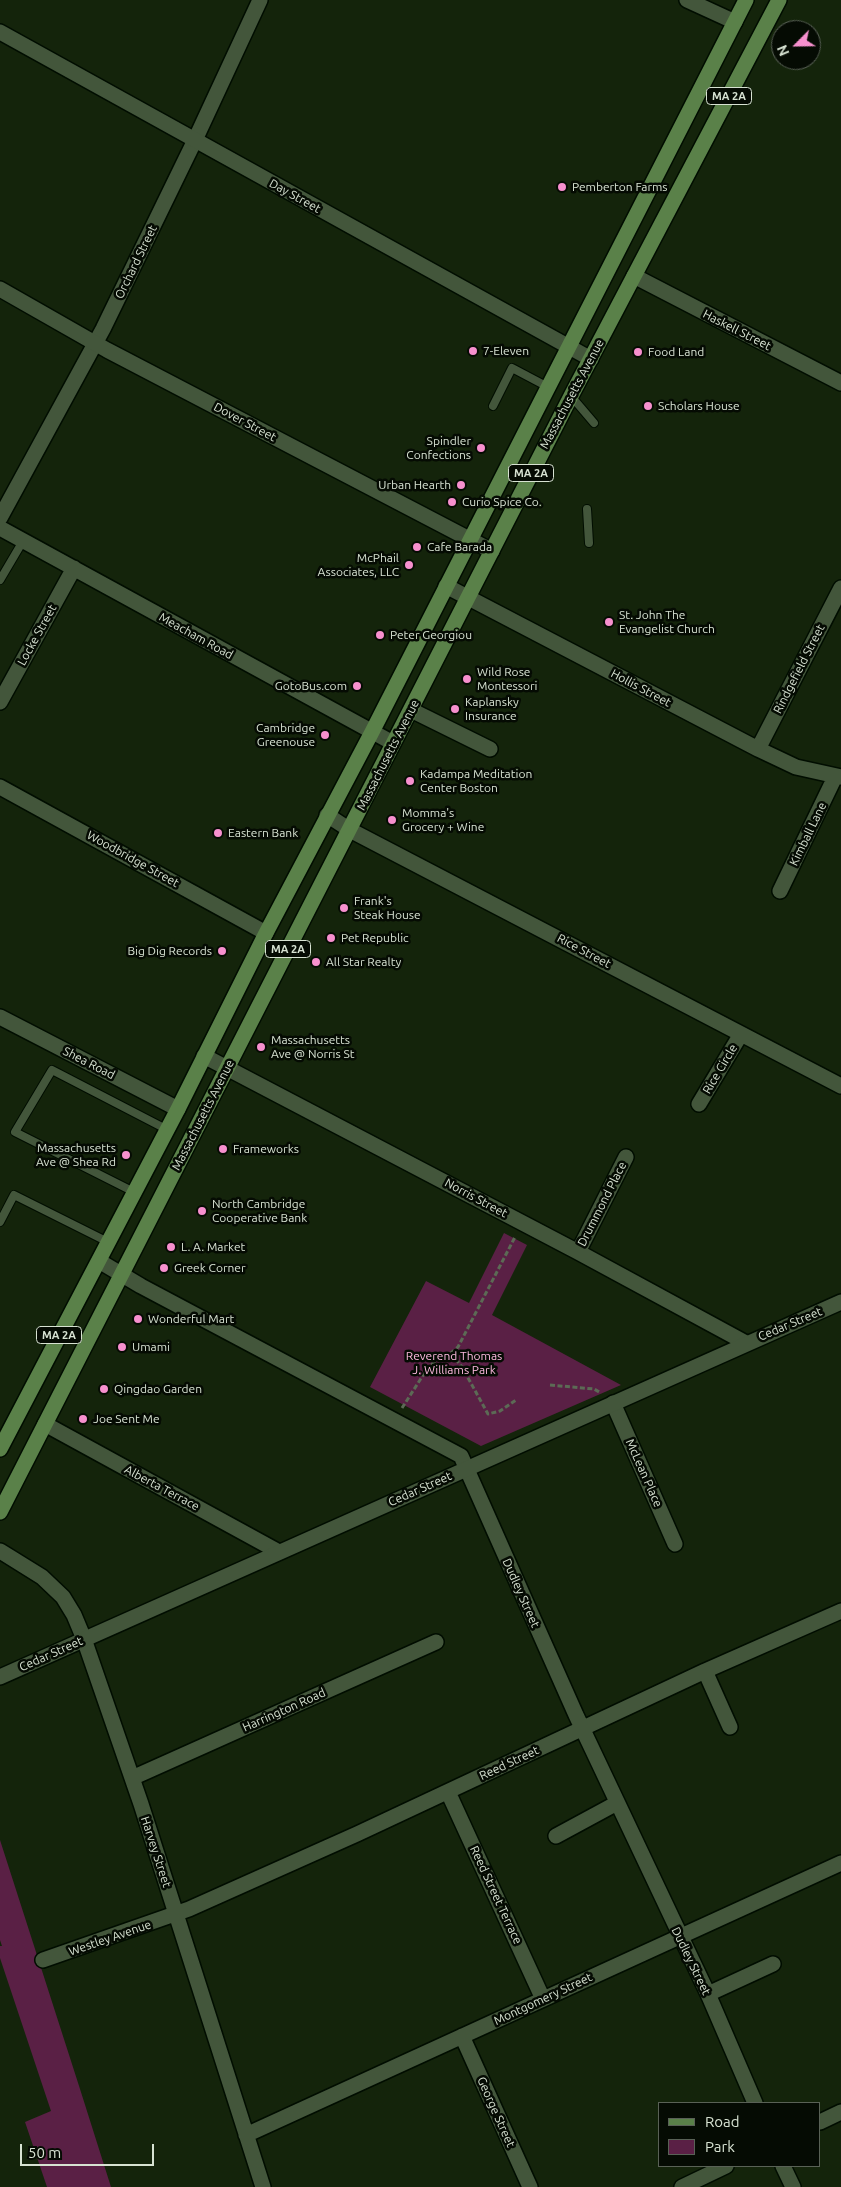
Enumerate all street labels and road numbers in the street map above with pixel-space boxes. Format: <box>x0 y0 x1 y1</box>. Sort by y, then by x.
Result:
road number: MA 2A <box>706 88 752 104</box>
street label: Day Street <box>267 176 323 216</box>
street label: Orchard Street <box>112 223 160 301</box>
street label: Haskell Street <box>700 307 774 353</box>
street label: Massachusetts Avenue <box>537 337 607 451</box>
street label: Dover Street <box>211 400 279 444</box>
road number: MA 2A <box>508 464 554 482</box>
street label: Locke Street <box>14 602 60 668</box>
street label: Meacham Road <box>156 610 236 662</box>
street label: Rindgefield Street <box>770 622 828 716</box>
street label: Hollis Street <box>608 666 674 710</box>
street label: Massachusetts Avenue <box>354 697 422 813</box>
street label: Kimball Lane <box>786 800 830 868</box>
street label: Woodbridge Street <box>84 828 182 890</box>
street label: Rice Street <box>555 931 613 971</box>
road number: MA 2A <box>266 941 310 958</box>
street label: Rice Circle <box>700 1042 740 1096</box>
street label: Shea Road <box>61 1044 117 1082</box>
street label: Massachusetts Avenue <box>169 1057 237 1173</box>
street label: Drummond Place <box>574 1159 630 1249</box>
street label: Norris Street <box>442 1175 510 1221</box>
street label: Cedar Street <box>756 1304 824 1344</box>
road number: MA 2A <box>36 1326 82 1344</box>
street label: McLean Place <box>623 1437 665 1509</box>
street label: Alberta Terrace <box>122 1462 202 1514</box>
street label: Cedar Street <box>386 1469 454 1509</box>
street label: Dudley Street <box>499 1556 543 1630</box>
street label: Cedar Street <box>17 1634 85 1674</box>
street label: Harrington Road <box>240 1685 328 1735</box>
street label: Reed Street <box>477 1743 541 1783</box>
street label: Harvey Street <box>138 1815 174 1889</box>
street label: Reed Street Terrace <box>467 1844 525 1946</box>
street label: Westley Avenue <box>67 1917 153 1959</box>
street label: Dudley Street <box>668 1925 714 1997</box>
street label: Montgomery Street <box>492 1970 594 2028</box>
street label: George Street <box>474 2074 518 2150</box>

